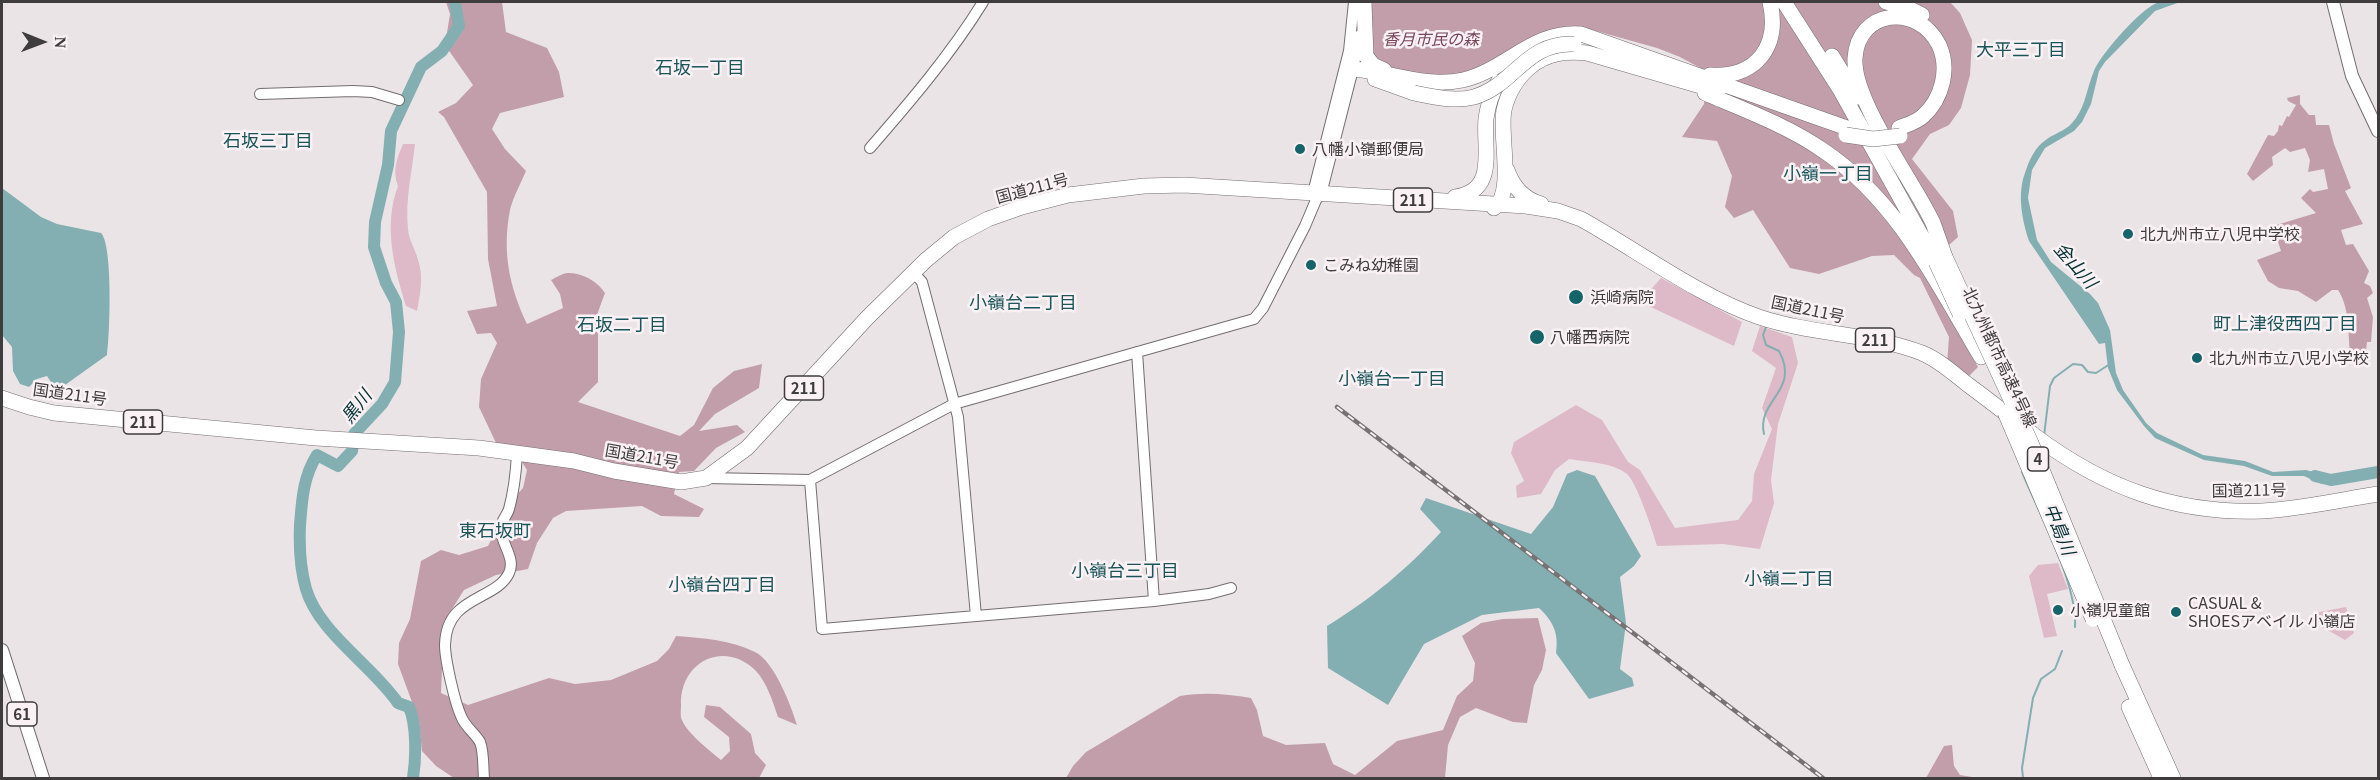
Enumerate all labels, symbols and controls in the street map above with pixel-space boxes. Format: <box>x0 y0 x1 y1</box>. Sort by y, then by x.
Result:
north arrow <box>12 12 72 72</box>
park label: 香月市民の森 <box>1383 29 1479 49</box>
text: N <box>52 36 69 48</box>
district label: 大平三丁目 <box>1976 38 2066 60</box>
district label: 石坂一丁目 <box>655 56 745 78</box>
district label: 石坂三丁目 <box>223 129 313 151</box>
place label: 八幡小嶺郵便局 <box>1312 139 1424 159</box>
marker: 八幡小嶺郵便局 <box>1293 142 1307 156</box>
district label: 小嶺一丁目 <box>1783 162 1873 184</box>
street label: 国道211号 <box>993 169 1071 207</box>
road number: 211 <box>1394 188 1432 212</box>
place label: 北九州市立八児中学校 <box>2140 224 2300 244</box>
marker: 北九州市立八児中学校 <box>2121 227 2135 241</box>
water label: 金山川 <box>2050 238 2102 292</box>
place label: こみね幼稚園 <box>1323 255 1419 275</box>
marker: こみね幼稚園 <box>1304 258 1318 272</box>
street label: 北九州都市高速4号線 <box>1959 284 2041 430</box>
place label: 浜崎病院 <box>1590 287 1654 307</box>
marker: 浜崎病院 <box>1567 288 1585 306</box>
district label: 小嶺台二丁目 <box>969 291 1077 313</box>
street label: 国道211号 <box>1769 292 1847 326</box>
district label: 町上津役西四丁目 <box>2213 312 2357 334</box>
district label: 石坂二丁目 <box>577 313 667 335</box>
place label: 八幡西病院 <box>1550 327 1630 347</box>
marker: 八幡西病院 <box>1528 328 1546 346</box>
road number: 211 <box>1856 328 1894 352</box>
place label: 北九州市立八児小学校 <box>2209 348 2369 368</box>
marker: 北九州市立八児小学校 <box>2190 351 2204 365</box>
district label: 小嶺台一丁目 <box>1338 367 1446 389</box>
road number: 211 <box>784 376 824 400</box>
street label: 国道211号 <box>32 379 108 409</box>
water label: 黒川 <box>336 385 376 427</box>
road number: 211 <box>124 410 162 434</box>
street label: 国道211号 <box>604 440 680 472</box>
road number: 4 <box>2028 447 2048 471</box>
street label: 国道211号 <box>2212 480 2286 500</box>
water label: 中島川 <box>2040 500 2080 558</box>
district label: 東石坂町 <box>459 519 531 541</box>
district label: 小嶺台三丁目 <box>1071 559 1179 581</box>
district label: 小嶺二丁目 <box>1744 567 1834 589</box>
district label: 小嶺台四丁目 <box>668 573 776 595</box>
place label: CASUAL & SHOESアベイル 小嶺店 <box>2188 593 2356 631</box>
place label: 小嶺児童館 <box>2070 600 2150 620</box>
marker: 小嶺児童館 <box>2051 603 2065 617</box>
marker: CASUAL & SHOESアベイル 小嶺店 <box>2169 605 2183 619</box>
road number: 61 <box>7 702 37 726</box>

